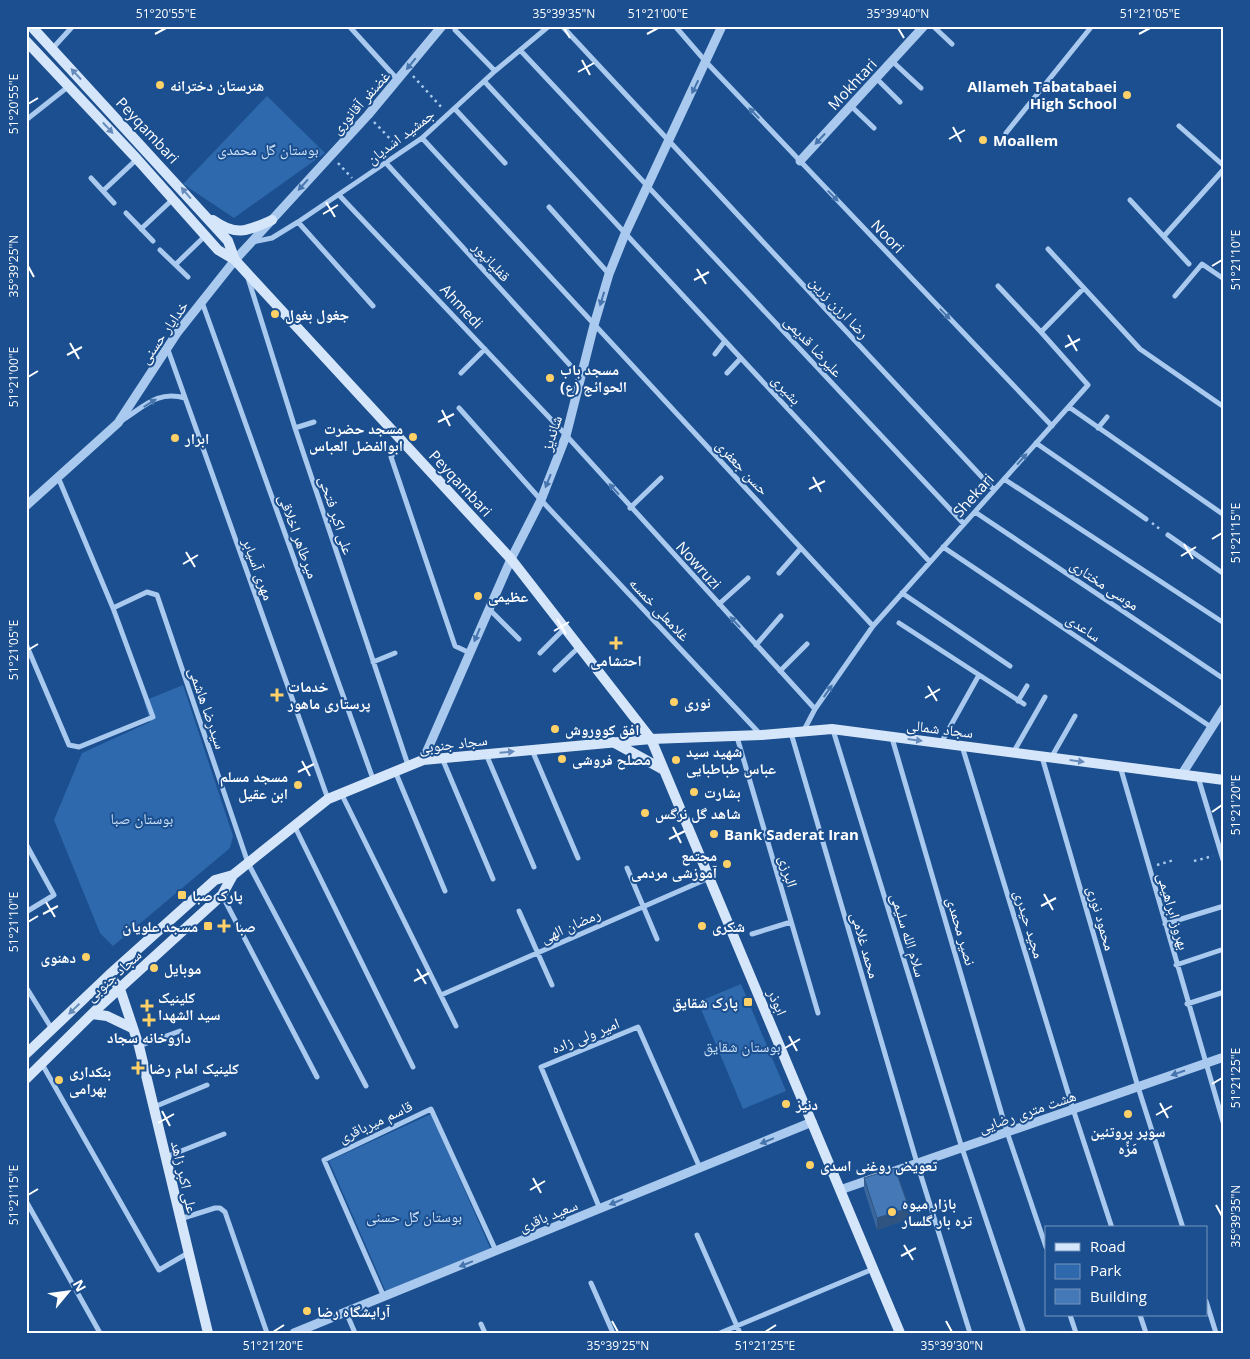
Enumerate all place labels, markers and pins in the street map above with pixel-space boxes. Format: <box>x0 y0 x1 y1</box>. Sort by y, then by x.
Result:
place label: هنرستان دخترانه <box>170 75 264 95</box>
place label: Allameh Tabatabaei High School <box>967 76 1117 113</box>
marker: هنرستان دخترانه <box>154 79 166 91</box>
marker: Allameh Tabatabaei High School <box>1121 89 1133 101</box>
place label: Moallem <box>993 130 1058 150</box>
marker: Moallem <box>977 134 989 146</box>
place label: جغول بغول <box>285 304 349 324</box>
marker: جغول بغول <box>269 308 281 320</box>
place label: مسجد باب الحوائج (ع) <box>560 359 627 397</box>
marker: مسجد باب الحوائج (ع) <box>544 372 556 384</box>
place label: مسجد حضرت ابوالفضل العباس <box>309 418 403 455</box>
place label: ابرار <box>184 428 209 448</box>
marker: مسجد حضرت ابوالفضل العباس <box>407 431 419 443</box>
marker: ابرار <box>169 432 181 444</box>
place label: عظیمی <box>488 586 529 606</box>
marker: عظیمی <box>472 590 484 602</box>
marker: احتشامی <box>610 637 622 649</box>
place label: احتشامی <box>590 650 642 670</box>
place label: خدمات پرستاری ماهور <box>287 676 371 713</box>
marker: خدمات پرستاری ماهور <box>270 688 284 702</box>
place label: نوری <box>684 692 711 712</box>
marker: نوری <box>668 696 680 708</box>
place label: افق کووروش <box>565 719 640 739</box>
marker: افق کووروش <box>549 723 561 735</box>
place label: شهید سید عباس طباطبایی <box>686 741 776 778</box>
place label: مصلح فروشی <box>572 749 651 770</box>
marker: مصلح فروشی <box>556 753 568 765</box>
marker: شهید سید عباس طباطبایی <box>670 754 682 766</box>
place label: مسجد مسلم ابن عقیل <box>220 766 288 803</box>
marker: مسجد مسلم ابن عقیل <box>292 779 304 791</box>
place label: بشارت <box>704 782 741 802</box>
marker: بشارت <box>688 786 700 798</box>
place label: شاهد گل نرگس <box>655 803 741 823</box>
marker: شاهد گل نرگس <box>639 807 651 819</box>
place label: Bank Saderat Iran <box>724 824 859 844</box>
marker: Bank Saderat Iran <box>708 828 720 840</box>
place label: مجتمع آموزشی مردمی <box>631 845 718 882</box>
marker: مجتمع آموزشی مردمی <box>721 858 733 870</box>
place label: پارک صبا <box>192 885 243 905</box>
marker: پارک صبا <box>176 889 188 901</box>
place label: مسجد علویان <box>122 916 198 936</box>
place label: صبا <box>235 916 256 936</box>
place label: شکری <box>712 916 745 936</box>
marker: صبا <box>217 919 231 933</box>
marker: مسجد علویان <box>202 920 214 932</box>
marker: شکری <box>696 920 708 932</box>
place label: دهنوی <box>40 947 76 967</box>
marker: دهنوی <box>80 951 92 963</box>
place label: موبایل <box>164 958 201 978</box>
marker: موبایل <box>148 962 160 974</box>
place label: کلینیک سید الشهدا <box>158 987 221 1024</box>
place label: پارک شقایق <box>672 992 738 1012</box>
marker: پارک شقایق <box>742 996 754 1008</box>
marker: کلینیک سید الشهدا <box>140 999 154 1013</box>
marker: داروخانه سجاد <box>143 1014 155 1026</box>
place label: داروخانه سجاد <box>107 1027 191 1047</box>
place label: کلینیک امام رضا <box>149 1058 239 1079</box>
place label: بنکداری بهرامی <box>69 1061 111 1098</box>
marker: کلینیک امام رضا <box>131 1061 145 1075</box>
marker: بنکداری بهرامی <box>53 1074 65 1086</box>
place label: دنیز <box>795 1094 818 1114</box>
marker: دنیز <box>780 1098 792 1110</box>
marker: سوپر پروتئین مَزِّه <box>1122 1108 1134 1120</box>
place label: سوپر پروتئین مَزِّه <box>1090 1121 1166 1158</box>
place label: تعویض روغنی اسدی <box>820 1155 937 1175</box>
marker: تعویض روغنی اسدی <box>804 1159 816 1171</box>
place label: بازار میوه تره بار گلسار <box>901 1193 972 1230</box>
marker: بازار میوه تره بار گلسار <box>886 1206 898 1218</box>
place label: آرایشگاه رضا <box>317 1301 391 1321</box>
marker: آرایشگاه رضا <box>301 1305 313 1317</box>

